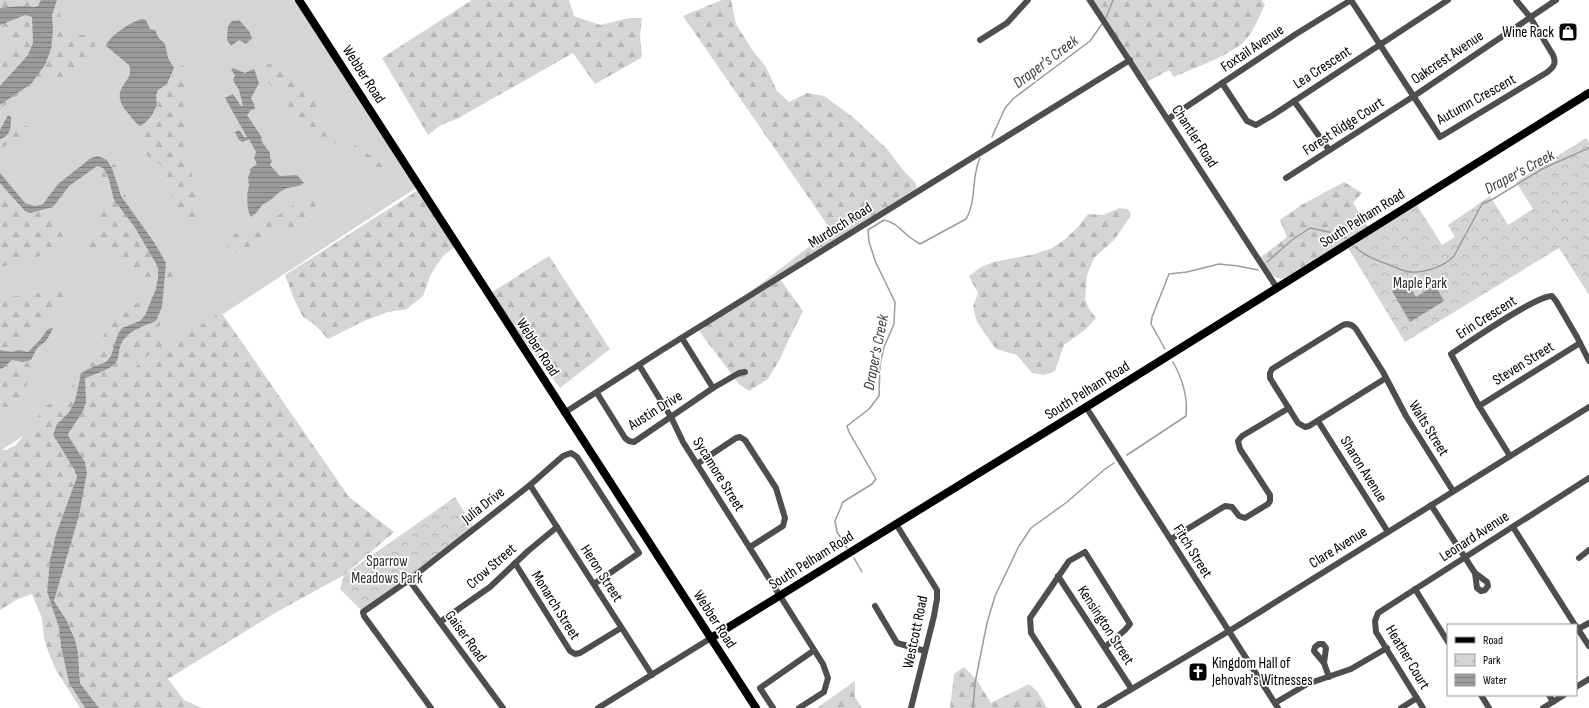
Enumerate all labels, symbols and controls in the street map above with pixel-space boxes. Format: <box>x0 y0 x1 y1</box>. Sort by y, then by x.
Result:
street label: Foxtail Avenue <box>1217 20 1287 76</box>
shop icon: Wine Rack <box>1557 21 1579 43</box>
place label: Wine Rack <box>1502 23 1554 42</box>
street label: Oakcrest Avenue <box>1407 26 1487 89</box>
water label: Draper's Creek <box>1010 31 1083 93</box>
street label: Lea Crescent <box>1290 41 1355 93</box>
street label: Webber Road <box>338 42 389 107</box>
street label: Autumn Crescent <box>1432 70 1520 130</box>
street label: Forest Ridge Court <box>1299 93 1388 160</box>
street label: Chantler Road <box>1167 101 1222 171</box>
water label: Draper's Creek <box>1481 145 1559 199</box>
street label: South Pelham Road <box>1316 185 1408 252</box>
street label: Murdoch Road <box>805 198 876 252</box>
park label: Maple Park <box>1393 274 1447 293</box>
street label: Erin Crescent <box>1452 291 1520 343</box>
water label: Draper's Creek <box>860 312 893 392</box>
street label: Webber Road <box>512 315 563 380</box>
street label: Steven Street <box>1489 337 1558 390</box>
street label: South Pelham Road <box>1041 357 1133 424</box>
street label: Austin Drive <box>624 386 686 435</box>
street label: Walts Street <box>1404 397 1453 460</box>
street label: Sharon Avenue <box>1336 433 1391 506</box>
street label: Sycamore Street <box>688 434 749 515</box>
street label: Julia Drive <box>457 483 509 529</box>
street label: Leonard Avenue <box>1436 507 1513 566</box>
street label: Fitch Street <box>1169 521 1217 582</box>
street label: Clare Avenue <box>1306 522 1371 573</box>
street label: South Pelham Road <box>765 527 857 594</box>
street label: Crow Street <box>462 539 520 593</box>
street label: Heron Street <box>576 541 627 606</box>
park label: Sparrow Meadows Park <box>351 552 423 588</box>
street label: Monarch Street <box>527 567 584 644</box>
street label: Kensington Street <box>1073 582 1138 669</box>
street label: Webber Road <box>689 587 740 652</box>
street label: Westcott Road <box>898 594 932 670</box>
street label: Gaiser Road <box>441 607 491 666</box>
street label: Heather Court <box>1381 622 1434 693</box>
legend <box>1447 624 1577 696</box>
text: Road <box>1483 633 1503 648</box>
text: Park <box>1483 653 1501 668</box>
place label: Kingdom Hall of Jehovah's Witnesses <box>1211 654 1313 690</box>
church icon: Kingdom Hall of Jehovah's Witnesses <box>1187 661 1209 683</box>
text: Water <box>1483 673 1507 688</box>

